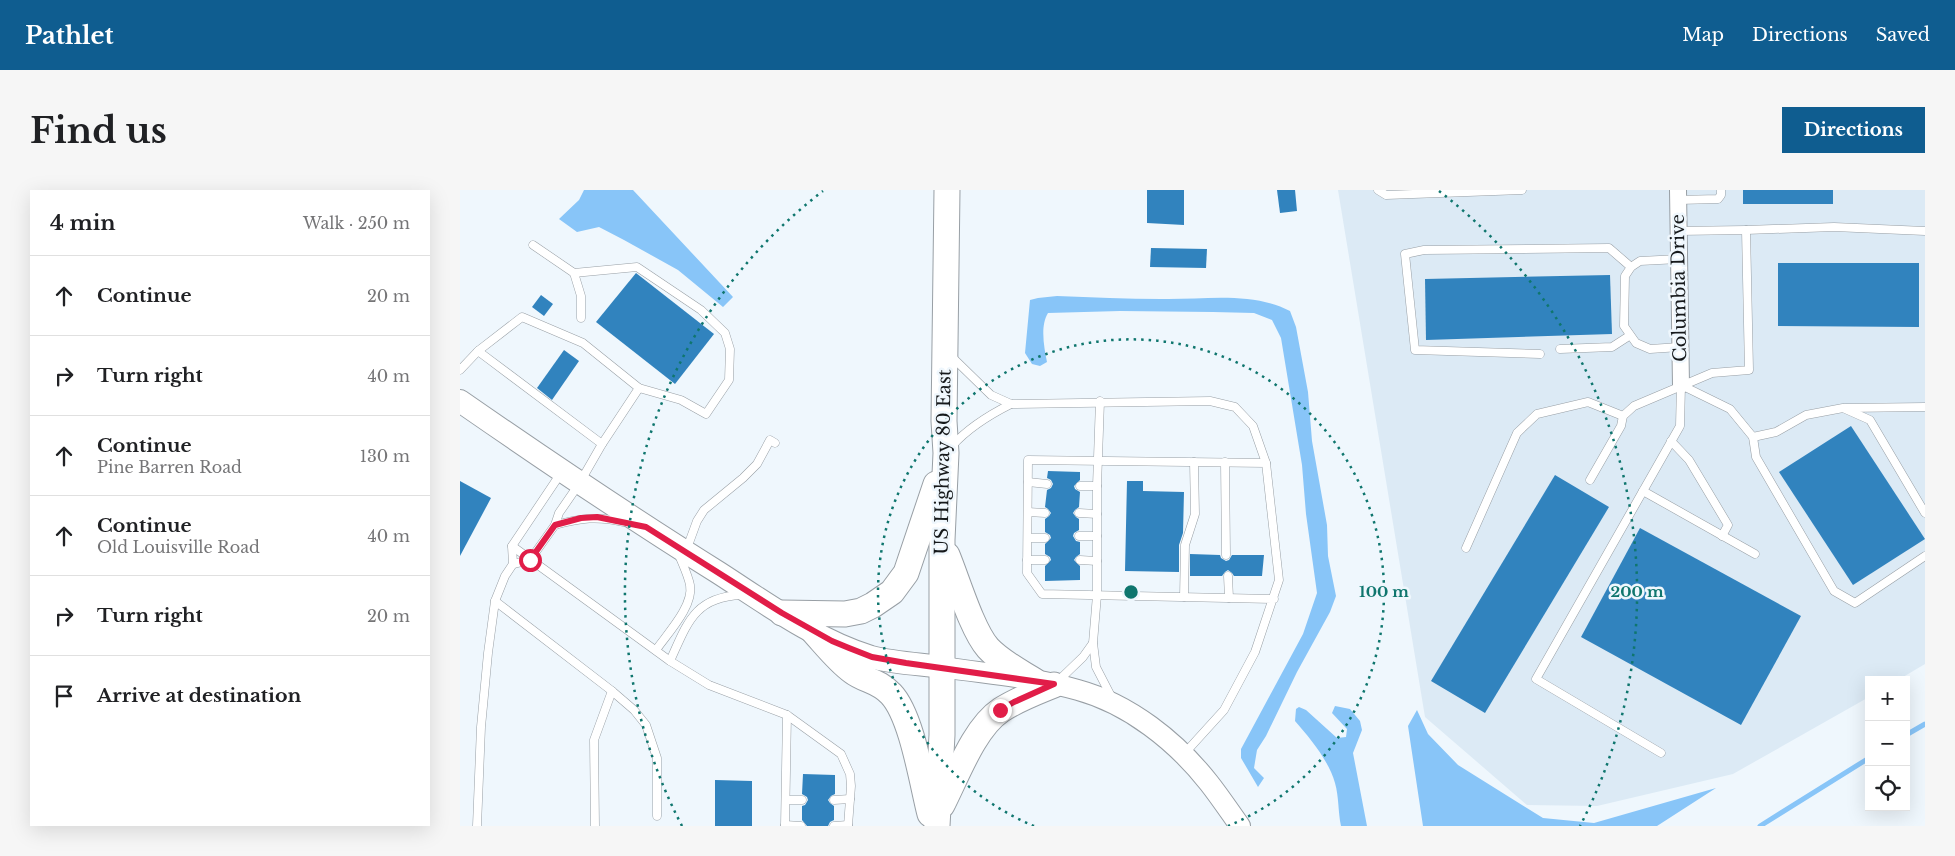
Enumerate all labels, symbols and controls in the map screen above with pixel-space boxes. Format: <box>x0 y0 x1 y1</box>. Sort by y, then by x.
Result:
text: Pathlet <box>25 21 114 50</box>
text: Map <box>1682 24 1724 46</box>
text: Directions <box>1752 24 1848 46</box>
text: Saved <box>1876 24 1930 46</box>
button: Directions <box>1782 107 1925 153</box>
text: Find us <box>30 109 167 152</box>
text: 4 min <box>50 210 116 236</box>
text: Walk · 250 m <box>303 213 410 233</box>
street label: Columbia Drive <box>1667 214 1691 362</box>
icon: ahead <box>50 282 78 310</box>
text: Continue <box>97 284 192 307</box>
text: 20 m <box>367 286 410 306</box>
icon: right <box>50 362 78 390</box>
text: Turn right <box>97 364 203 387</box>
text: 40 m <box>367 366 410 386</box>
street label: US Highway 80 East <box>930 369 956 555</box>
text: Continue <box>97 434 192 457</box>
icon: ahead <box>50 442 78 470</box>
text: 130 m <box>360 446 410 466</box>
text: Pine Barren Road <box>97 457 242 477</box>
text: Continue <box>97 514 192 537</box>
icon: ahead <box>50 522 78 550</box>
text: 40 m <box>367 526 410 546</box>
text: Old Louisville Road <box>97 537 260 557</box>
route start <box>519 549 542 572</box>
text: 100 m <box>1359 582 1409 601</box>
text: 200 m <box>1611 582 1664 601</box>
centre of rings <box>1122 583 1140 601</box>
icon: right <box>50 602 78 630</box>
text: Turn right <box>97 604 203 627</box>
text: 20 m <box>367 606 410 626</box>
map controls <box>1865 676 1910 811</box>
button: + <box>1865 676 1910 721</box>
icon: arrive <box>50 682 78 710</box>
text: Arrive at destination <box>97 684 301 707</box>
route end <box>989 699 1012 722</box>
button: − <box>1865 721 1910 766</box>
button: locate <box>1865 766 1910 811</box>

